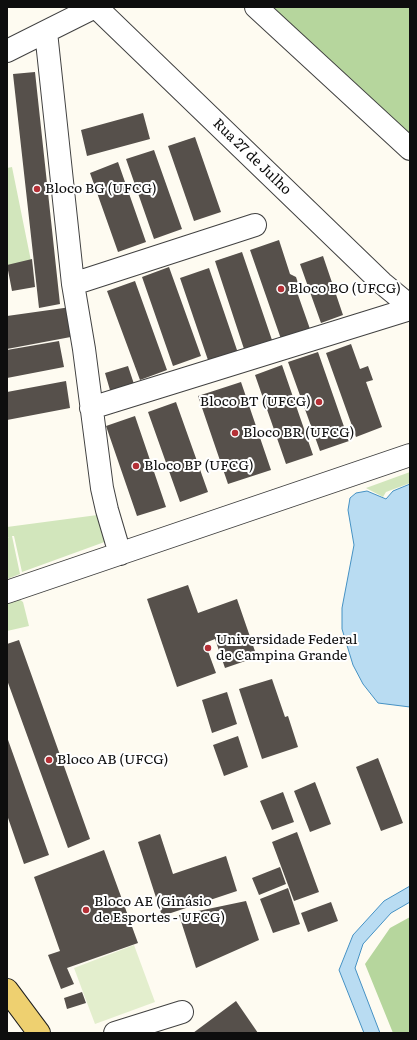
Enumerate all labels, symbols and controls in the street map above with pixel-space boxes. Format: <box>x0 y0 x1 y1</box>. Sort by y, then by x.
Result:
street label: Rua 27 de Julho <box>209 115 295 199</box>
place label: Bloco BG (UFCG) <box>45 181 157 197</box>
marker: Bloco BG (UFCG) <box>32 184 42 194</box>
place label: Bloco BO (UFCG) <box>289 281 401 297</box>
marker: Bloco BO (UFCG) <box>276 284 286 294</box>
place label: Bloco BT (UFCG) <box>200 394 311 410</box>
marker: Bloco BT (UFCG) <box>314 397 324 407</box>
place label: Bloco BR (UFCG) <box>243 425 354 441</box>
marker: Bloco BR (UFCG) <box>230 428 240 438</box>
place label: Bloco BP (UFCG) <box>144 458 254 474</box>
marker: Bloco BP (UFCG) <box>131 461 141 471</box>
place label: Universidade Federal de Campina Grande <box>216 632 357 664</box>
marker: Universidade Federal de Campina Grande <box>203 643 213 653</box>
place label: Bloco AB (UFCG) <box>57 752 169 768</box>
marker: Bloco AB (UFCG) <box>44 755 54 765</box>
place label: Bloco AE (Ginásio de Esportes - UFCG) <box>94 894 225 926</box>
marker: Bloco AE (Ginásio de Esportes - UFCG) <box>81 905 91 915</box>

